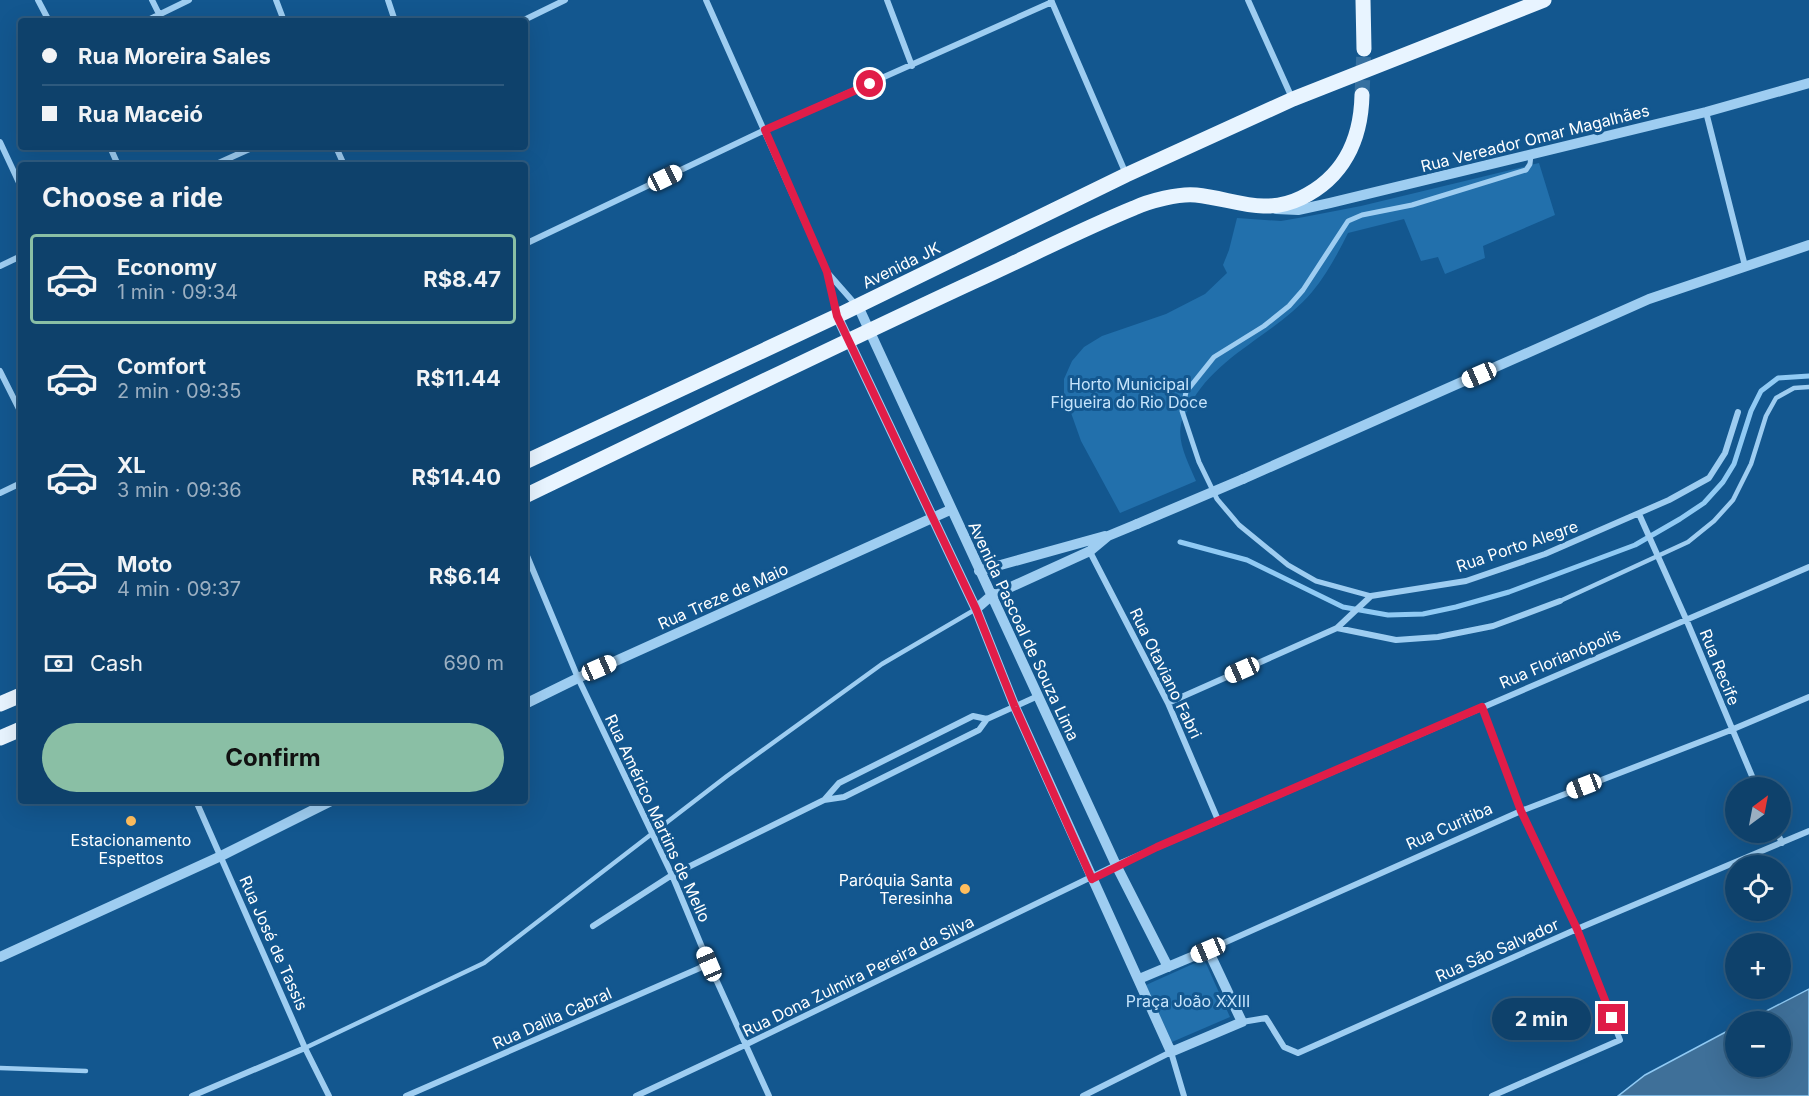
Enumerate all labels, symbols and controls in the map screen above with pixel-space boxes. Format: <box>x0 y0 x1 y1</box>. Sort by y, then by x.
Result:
text: Rua Moreira Sales <box>78 43 271 69</box>
route start <box>856 70 883 97</box>
street label: Rua Vereador Omar Magalhães <box>1419 100 1651 176</box>
text: Rua Maceió <box>78 101 203 127</box>
car <box>645 162 685 194</box>
text: Choose a ride <box>42 181 223 214</box>
street label: Avenida JK <box>859 237 944 292</box>
icon: car <box>45 252 99 306</box>
text: Economy <box>117 254 217 280</box>
text: R$8.47 <box>423 266 501 292</box>
text: 1 min · 09:34 <box>117 280 238 304</box>
icon: car <box>45 351 99 405</box>
text: Comfort <box>117 353 206 379</box>
car <box>1459 359 1499 391</box>
text: R$11.44 <box>416 365 501 391</box>
park label: Horto Municipal Figueira do Rio Doce <box>1050 374 1208 412</box>
text: 2 min · 09:35 <box>117 379 241 403</box>
icon: car <box>45 450 99 504</box>
text: XL <box>117 452 146 478</box>
text: R$14.40 <box>411 464 501 490</box>
text: 3 min · 09:36 <box>117 478 242 502</box>
street label: Rua Porto Alegre <box>1453 516 1581 576</box>
street label: Avenida Pascoal de Souza Lima <box>964 518 1084 744</box>
icon: car <box>45 549 99 603</box>
text: Moto <box>117 551 172 577</box>
street label: Rua Treze de Maio <box>655 558 791 634</box>
text: R$6.14 <box>429 563 501 589</box>
text: 4 min · 09:37 <box>117 577 241 601</box>
street label: Rua Otaviano Fabri <box>1126 604 1206 742</box>
street label: Rua Florianópolis <box>1496 623 1624 693</box>
street label: Rua Recife <box>1696 626 1744 708</box>
icon: cash <box>42 647 75 680</box>
text: Cash <box>90 650 143 676</box>
text: 690 m <box>443 651 504 675</box>
car <box>579 652 619 684</box>
car <box>1222 654 1262 686</box>
street label: Rua Américo Martins de Mello <box>601 711 715 925</box>
button: Confirm <box>42 723 504 792</box>
car <box>1564 771 1604 801</box>
north arrow <box>1725 777 1791 843</box>
map controls <box>1725 777 1791 1077</box>
street label: Rua Curitiba <box>1403 798 1495 854</box>
marker: Estacionamento Espettos <box>124 814 138 828</box>
place label: Estacionamento Espettos <box>71 830 191 868</box>
button: locate <box>1725 855 1791 921</box>
place label: Paróquia Santa Teresinha <box>839 870 953 908</box>
street label: Rua José de Tassis <box>235 873 313 1013</box>
marker: Paróquia Santa Teresinha <box>958 882 972 896</box>
street label: Rua Dona Zulmira Pereira da Silva <box>739 911 977 1041</box>
street label: Rua São Salvador <box>1432 914 1562 986</box>
button: + <box>1725 933 1791 999</box>
car <box>1188 935 1228 965</box>
car <box>694 944 724 984</box>
street label: Rua Dalila Cabral <box>489 983 615 1053</box>
park label: Praça João XXIII <box>1126 991 1250 1011</box>
callout: 2 min <box>1492 997 1591 1039</box>
route end <box>1598 1004 1625 1031</box>
text: 2 min <box>1515 1007 1568 1031</box>
button: − <box>1725 1011 1791 1077</box>

